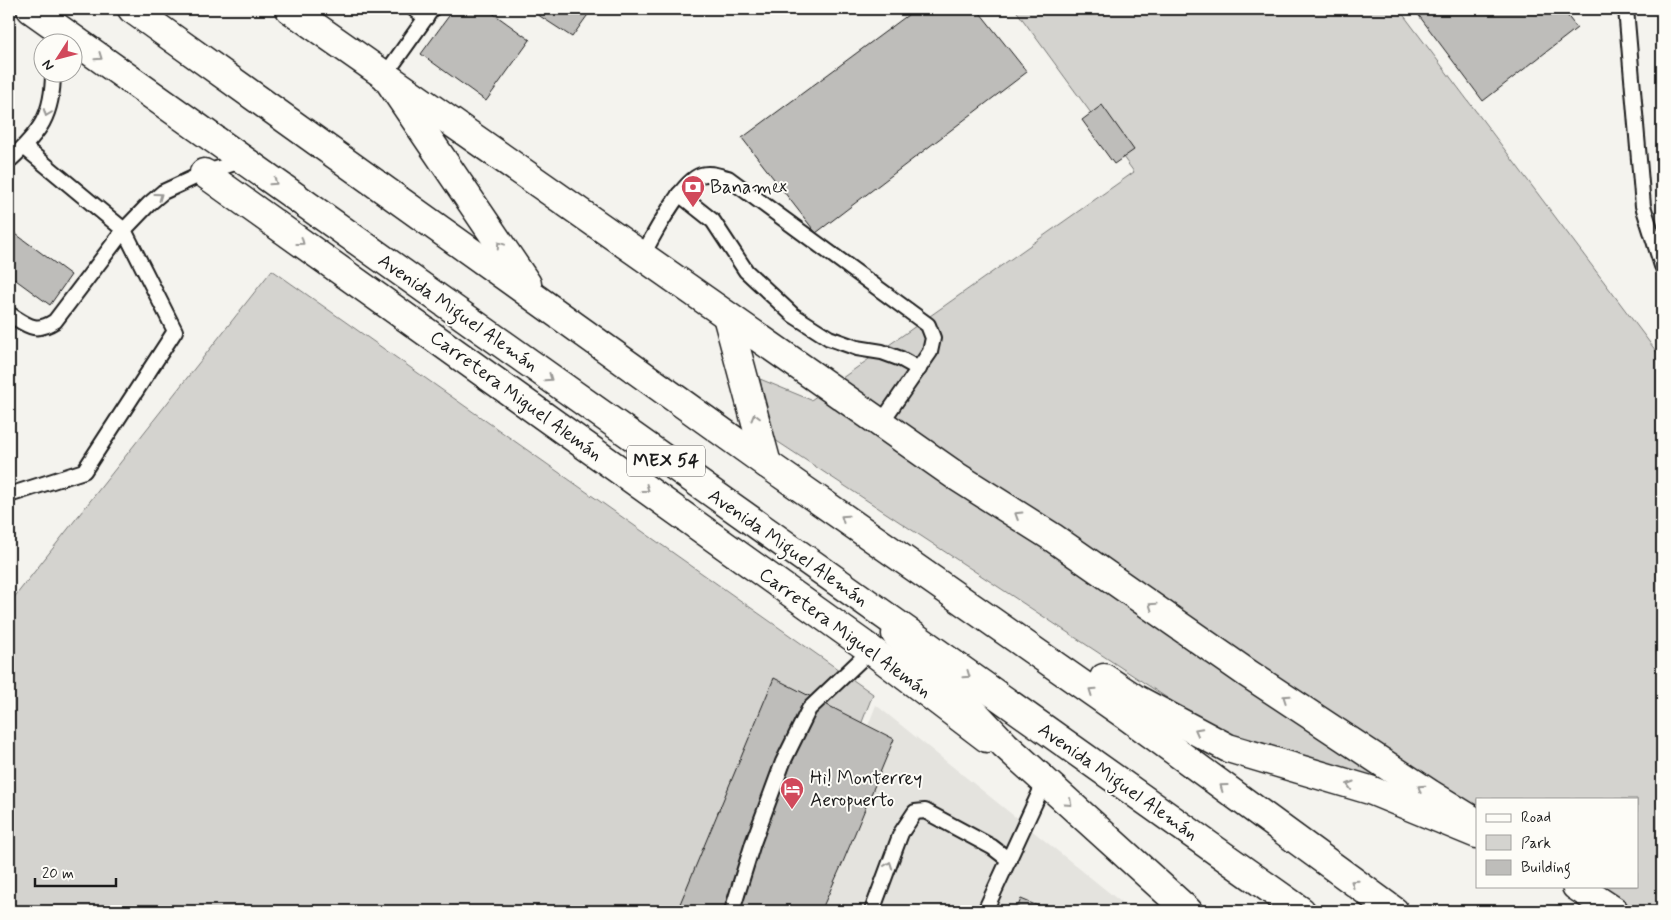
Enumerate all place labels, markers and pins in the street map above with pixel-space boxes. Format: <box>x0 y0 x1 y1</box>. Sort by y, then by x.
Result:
bank icon: Banamex <box>680 174 706 208</box>
place label: Banamex <box>710 175 788 200</box>
place label: Hi! Monterrey Aeropuerto <box>810 766 922 813</box>
hotel icon: Hi! Monterrey Aeropuerto <box>779 776 805 810</box>

